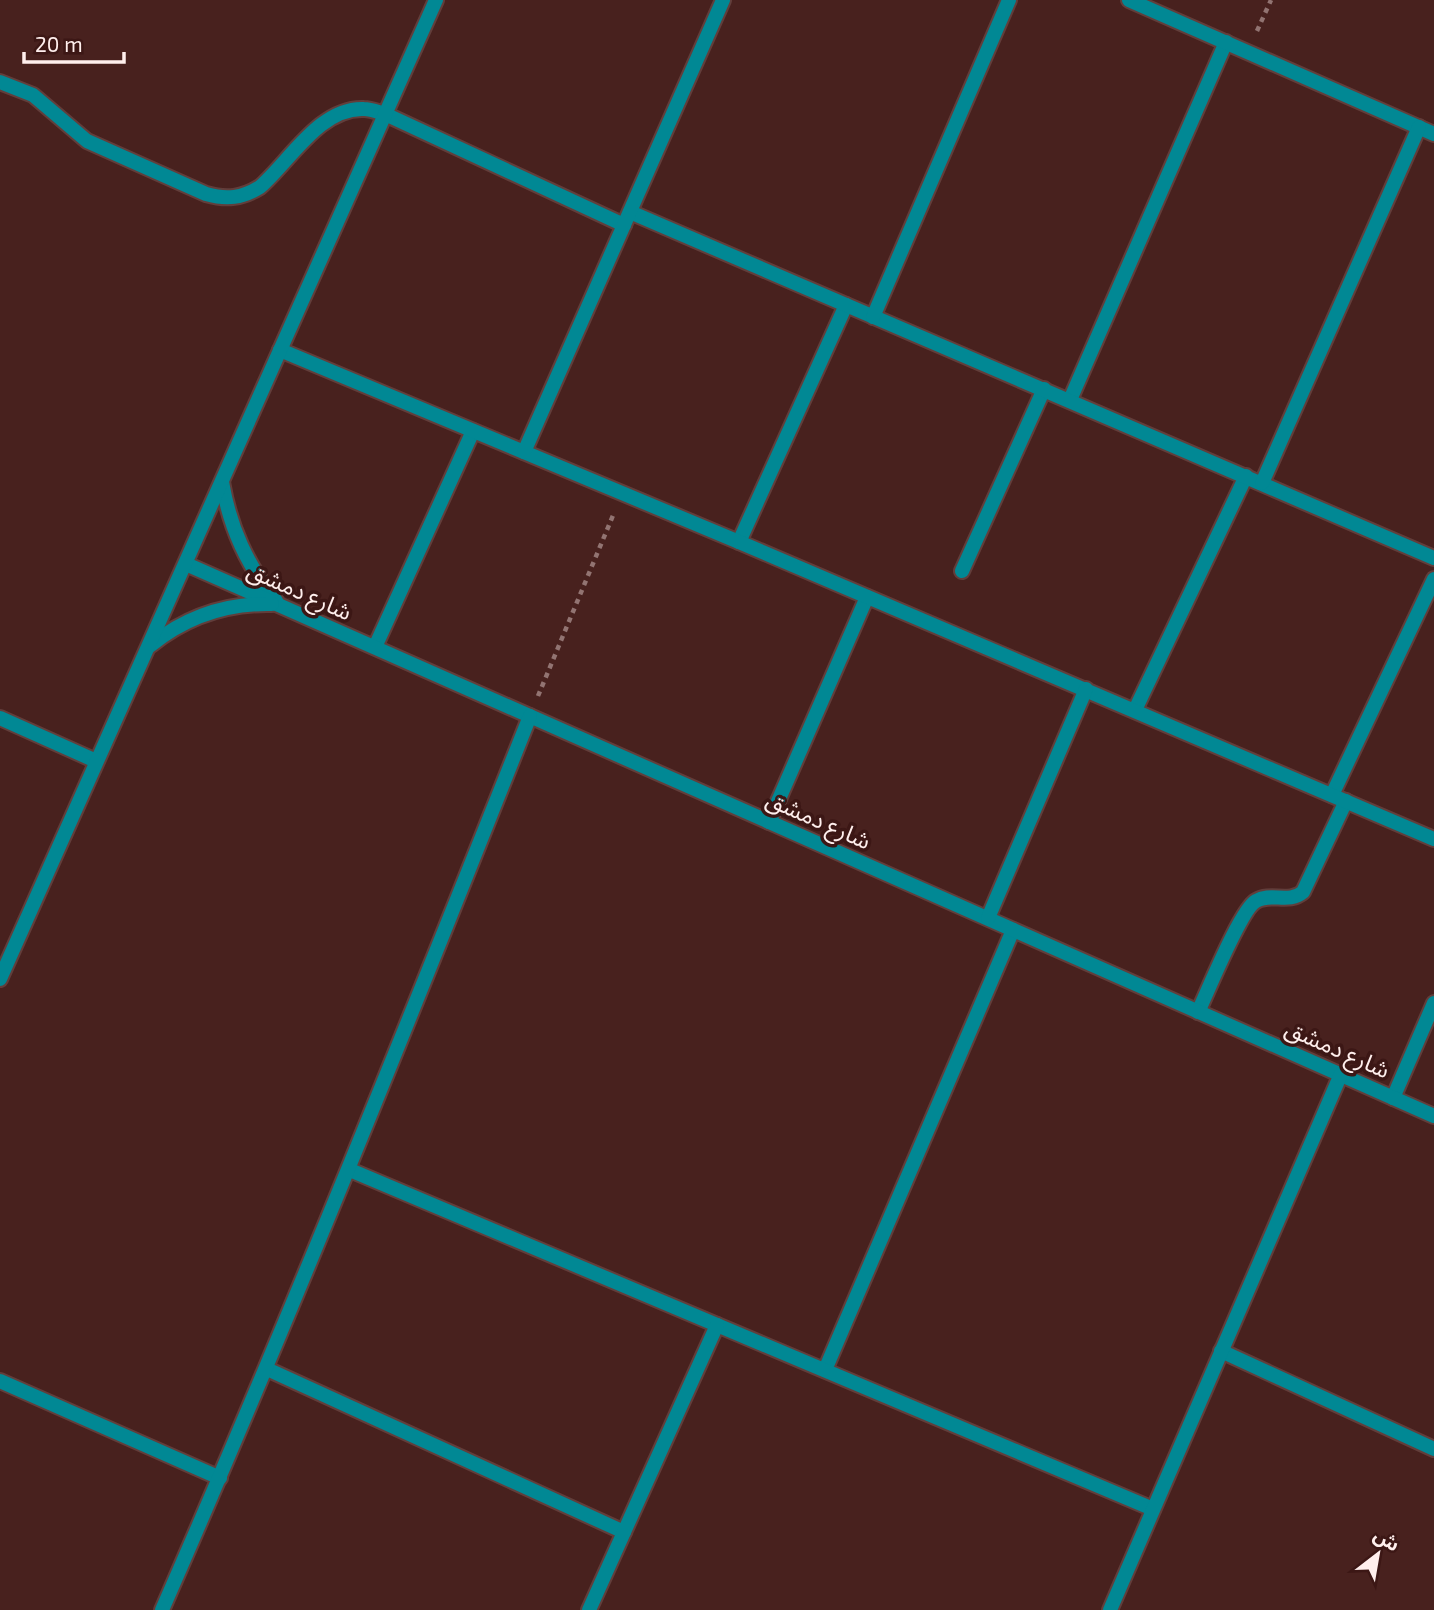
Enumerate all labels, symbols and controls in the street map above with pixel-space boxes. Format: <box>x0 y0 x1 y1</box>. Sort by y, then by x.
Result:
scale bar <box>24 21 124 65</box>
text: 20 m <box>35 31 83 56</box>
street label: شارع دمشق <box>242 555 356 629</box>
street label: شارع دمشق <box>761 784 875 858</box>
street label: شارع دمشق <box>1280 1013 1394 1087</box>
north arrow <box>1343 1519 1413 1589</box>
text: ش <box>1370 1522 1404 1556</box>

